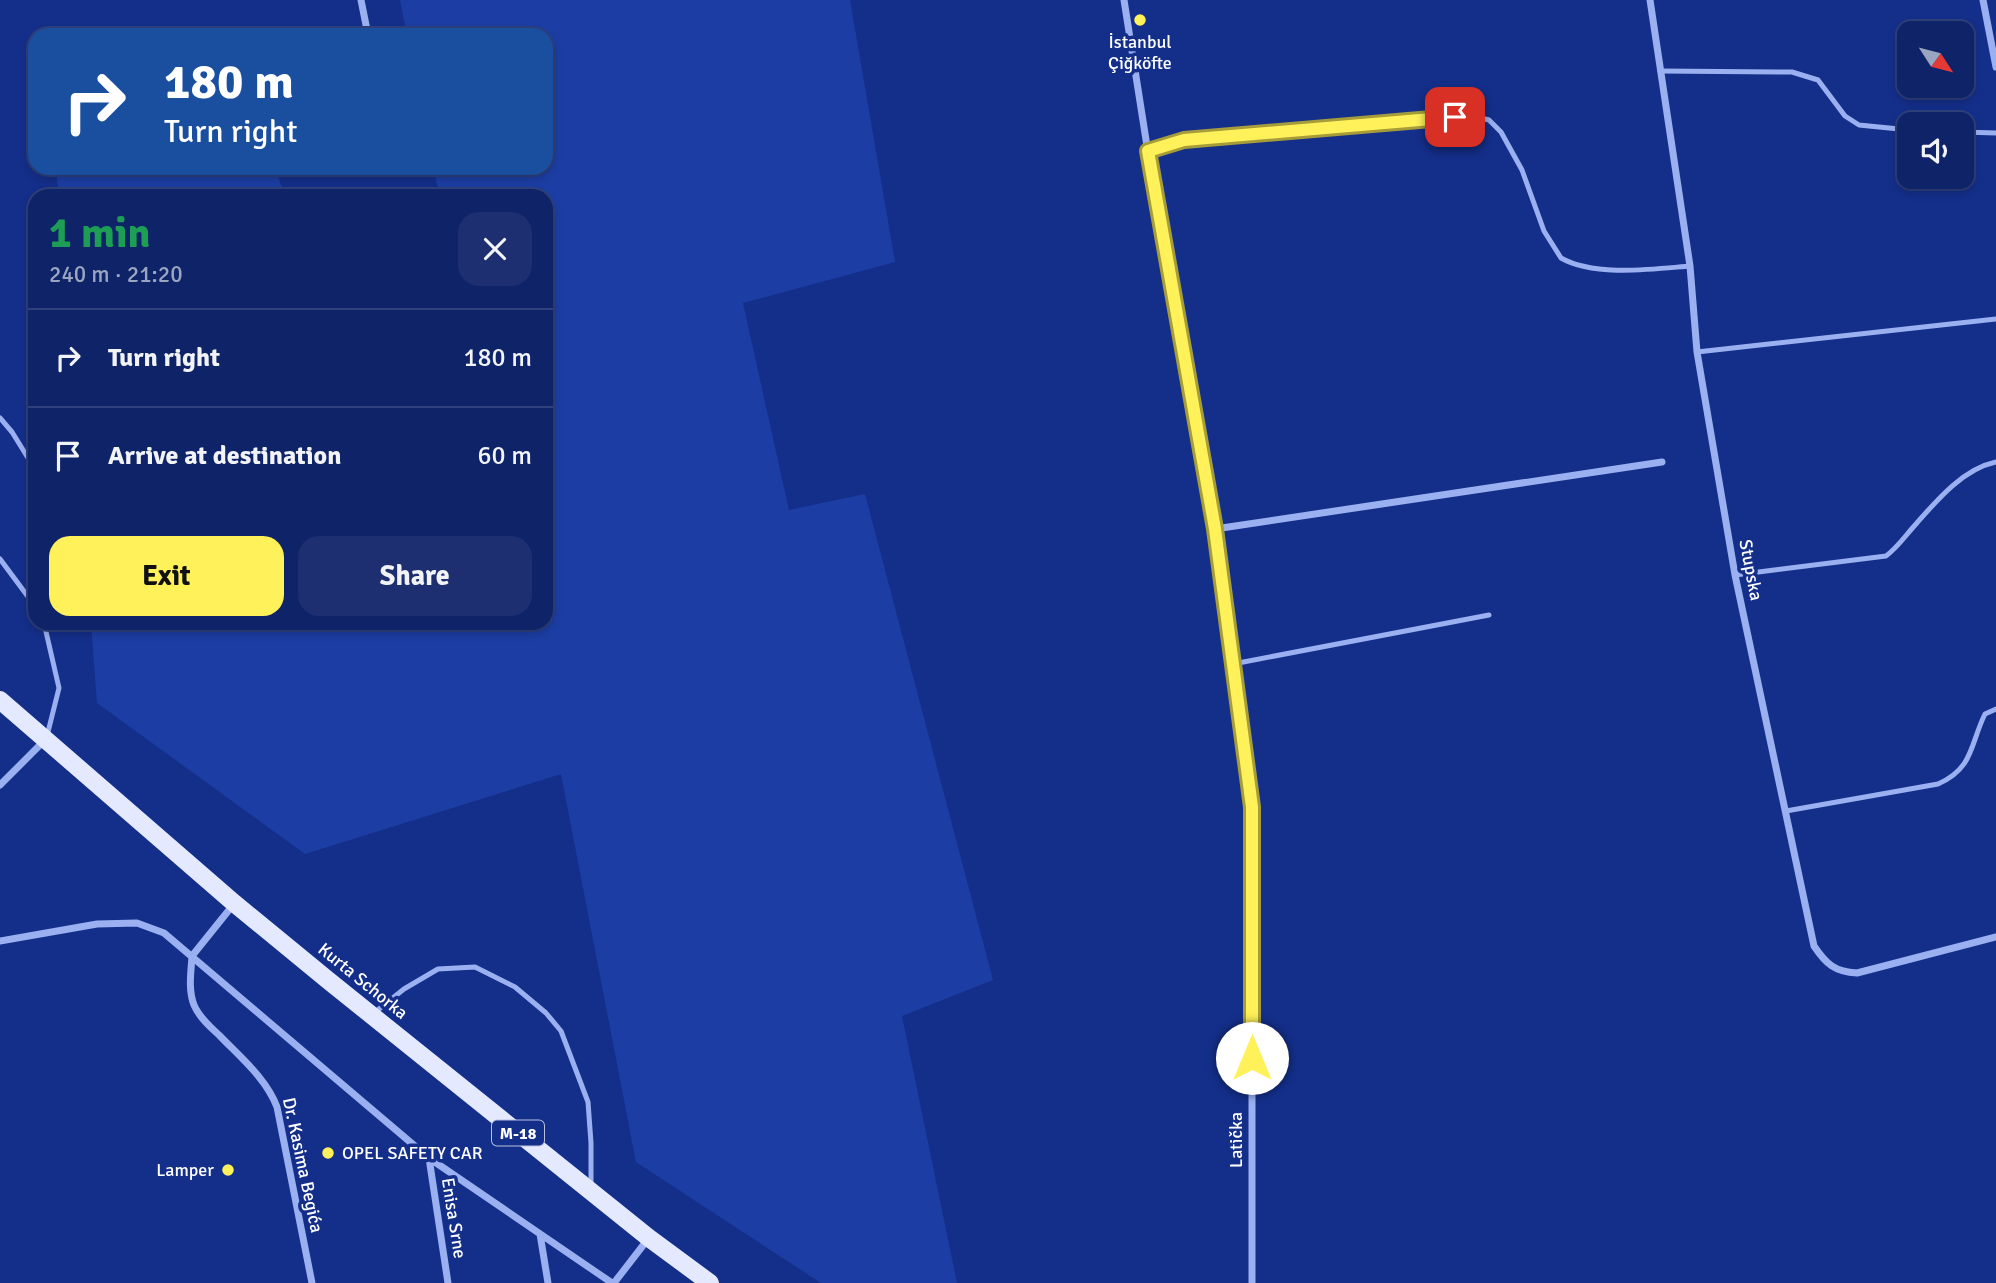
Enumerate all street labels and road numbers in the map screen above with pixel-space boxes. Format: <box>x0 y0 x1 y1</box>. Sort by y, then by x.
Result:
street label: Stupska <box>1734 538 1768 602</box>
street label: Kurta Schorka <box>314 938 412 1024</box>
street label: Dr. Kasima Begića <box>278 1095 328 1235</box>
street label: Latička <box>1225 1112 1247 1168</box>
road number: M-18 <box>492 1120 544 1146</box>
street label: Enisa Srne <box>437 1176 471 1260</box>

